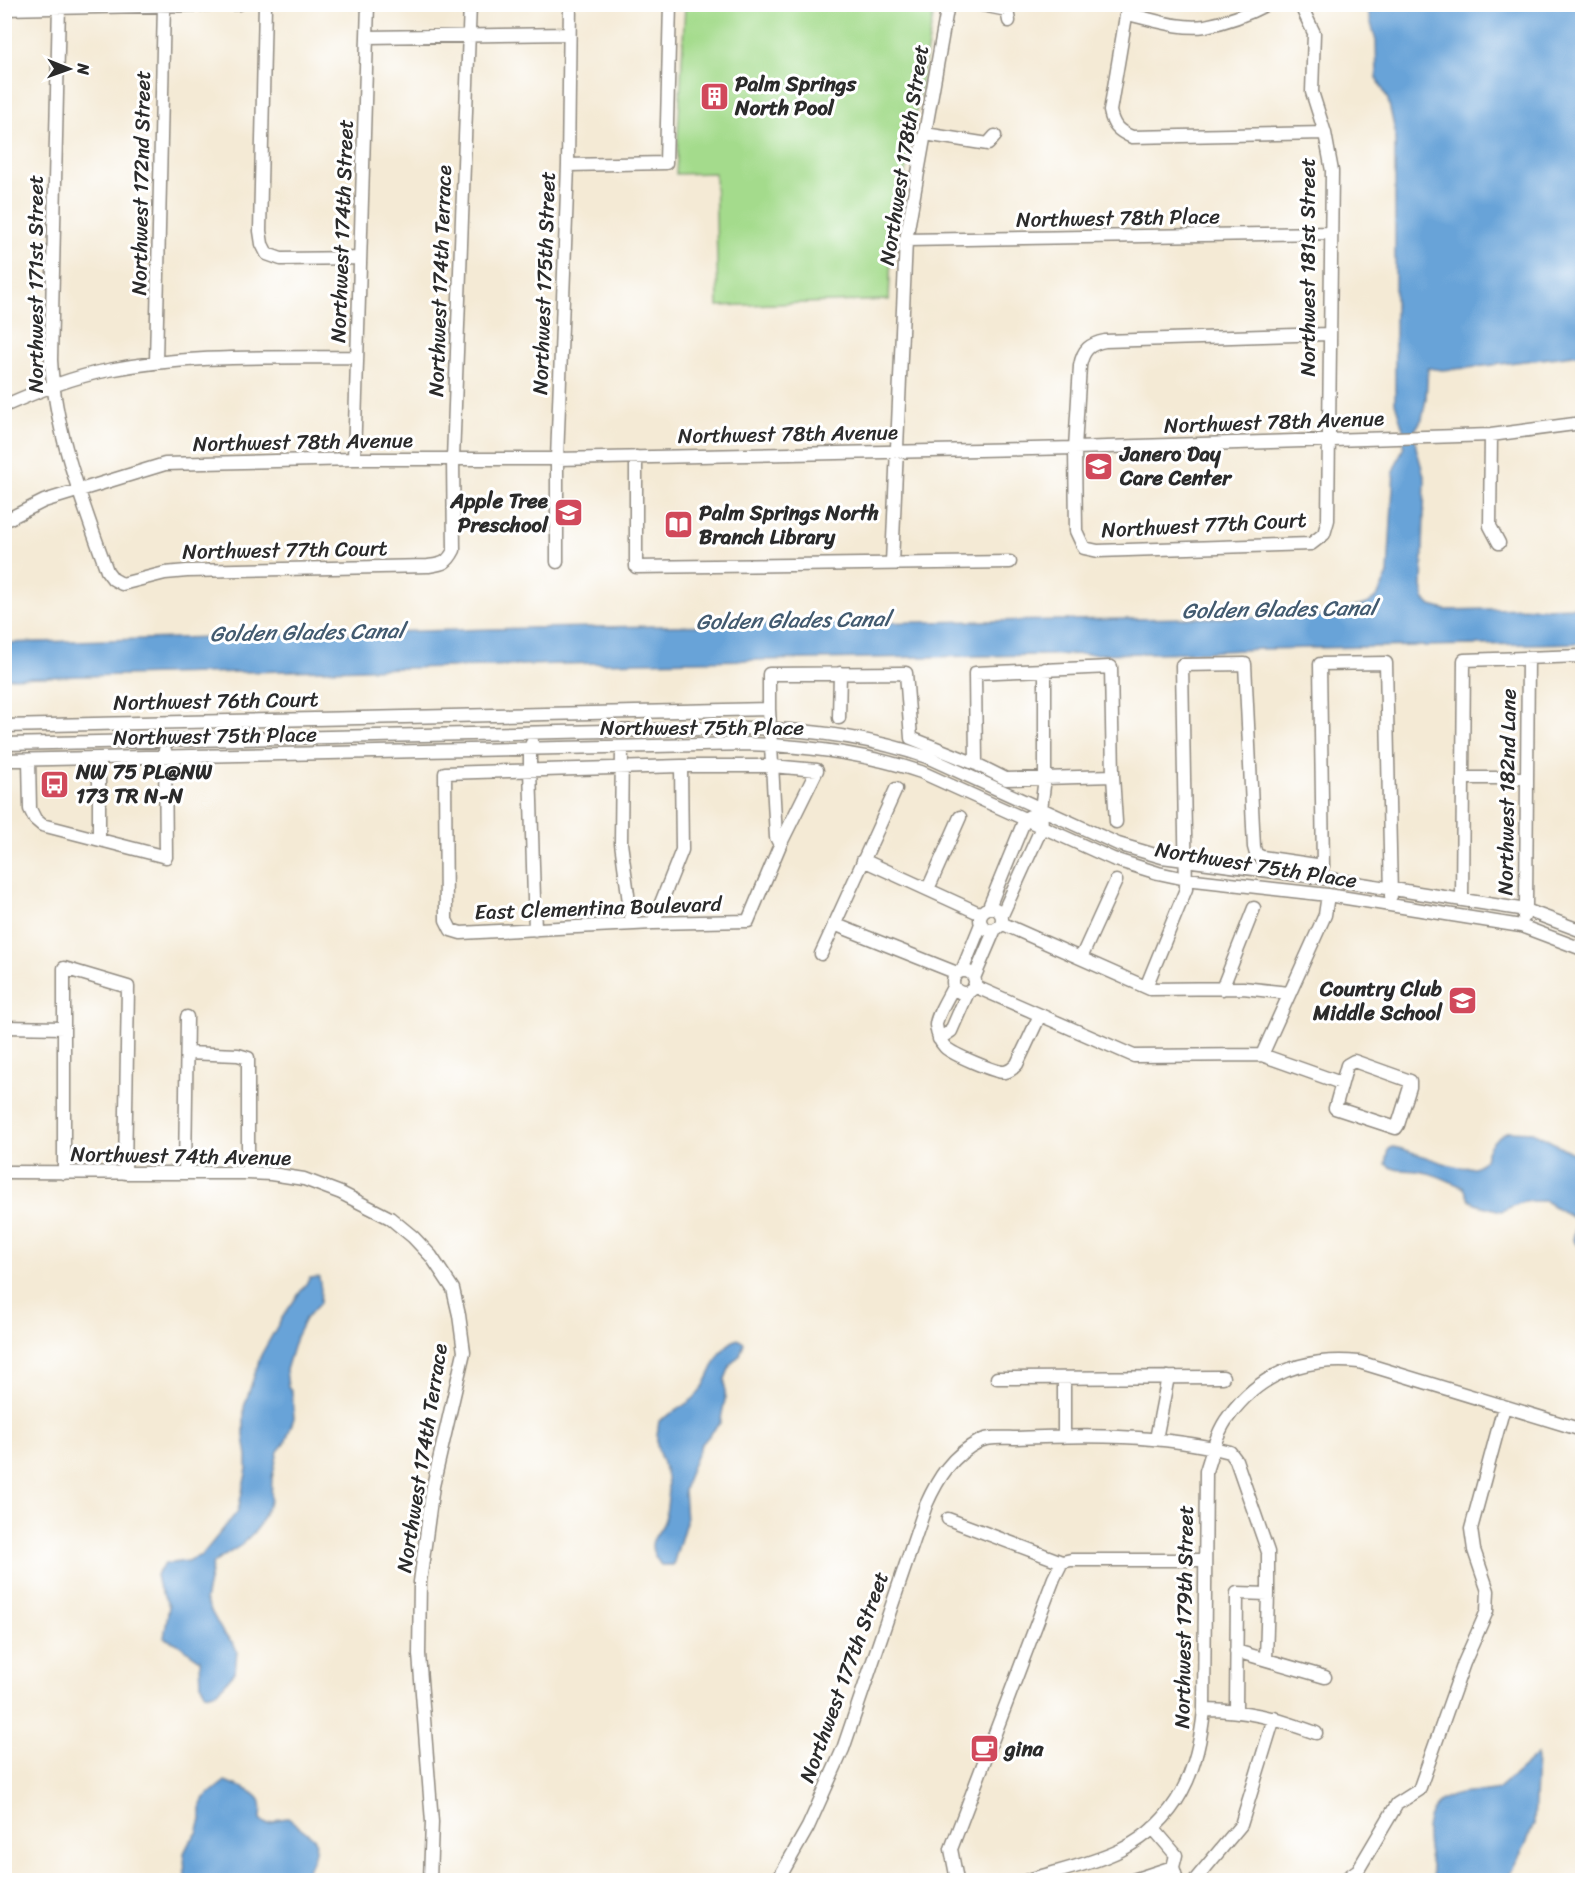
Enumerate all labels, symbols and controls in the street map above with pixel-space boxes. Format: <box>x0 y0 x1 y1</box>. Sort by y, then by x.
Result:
north arrow <box>39 39 99 99</box>
street label: Northwest 178th Street <box>868 42 940 268</box>
text: N <box>69 62 98 76</box>
place label: Palm Springs North Pool <box>734 65 857 127</box>
street label: Northwest 172nd Street <box>120 70 162 296</box>
building icon: Palm Springs North Pool <box>698 80 730 112</box>
street label: Northwest 174th Street <box>319 119 365 343</box>
street label: Northwest 181st Street <box>1289 158 1327 376</box>
street label: Northwest 174th Terrace <box>417 165 463 397</box>
street label: Northwest 175th Street <box>521 171 567 395</box>
street label: Northwest 171st Street <box>17 175 55 393</box>
street label: Northwest 78th Place <box>1016 197 1220 239</box>
street label: Northwest 78th Avenue <box>1163 399 1385 445</box>
street label: Northwest 78th Avenue <box>678 413 898 455</box>
street label: Northwest 78th Avenue <box>193 421 413 463</box>
place label: Janero Day Care Center <box>1119 435 1233 497</box>
school or university icon: Janero Day Care Center <box>1083 450 1115 482</box>
place label: Apple Tree Preschool <box>449 482 549 544</box>
place label: Palm Springs North Branch Library <box>699 494 879 556</box>
school or university icon: Apple Tree Preschool <box>553 497 585 529</box>
street label: Northwest 77th Court <box>1100 501 1308 549</box>
library icon: Palm Springs North Branch Library <box>662 509 694 541</box>
street label: Northwest 77th Court <box>182 529 388 571</box>
water label: Golden Glades Canal <box>1182 588 1381 630</box>
water label: Golden Glades Canal <box>696 599 895 641</box>
water label: Golden Glades Canal <box>210 611 409 653</box>
street label: Northwest 76th Court <box>113 680 319 722</box>
street label: Northwest 182nd Lane <box>1486 688 1528 896</box>
street label: Northwest 75th Place <box>600 709 804 747</box>
street label: Northwest 75th Place <box>113 715 317 757</box>
place label: NW 75 PL@NW 173 TR N-N <box>75 753 212 815</box>
bus stop icon: NW 75 PL@NW 173 TR N-N <box>39 768 71 800</box>
street label: Northwest 75th Place <box>1152 830 1360 900</box>
street label: East Clementina Boulevard <box>474 885 724 931</box>
place label: Country Club Middle School <box>1312 970 1443 1032</box>
school or university icon: Country Club Middle School <box>1447 985 1479 1017</box>
street label: Northwest 74th Avenue <box>70 1135 292 1177</box>
street label: Northwest 174th Terrace <box>385 1341 459 1575</box>
street label: Northwest 179th Street <box>1163 1505 1205 1729</box>
street label: Northwest 177th Street <box>788 1566 900 1788</box>
place label: gina <box>1003 1730 1045 1768</box>
cafe icon: gina <box>968 1733 1000 1765</box>

